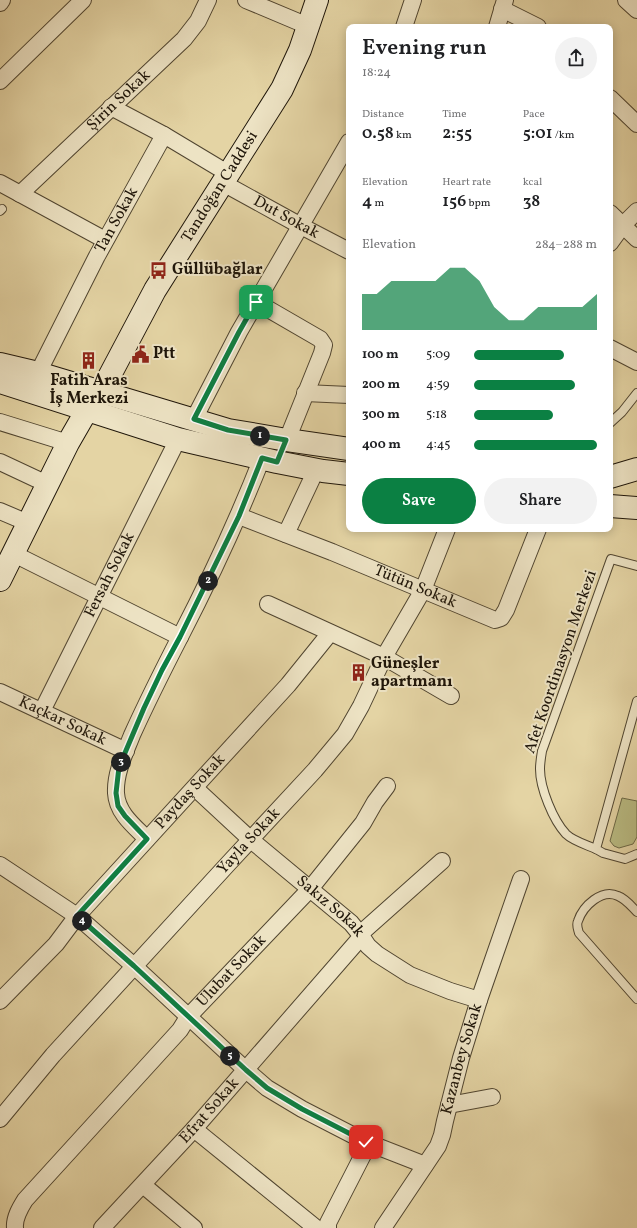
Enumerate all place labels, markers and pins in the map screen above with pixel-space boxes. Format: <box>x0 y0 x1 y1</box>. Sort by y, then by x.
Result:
place label: Güllübağlar <box>172 259 263 281</box>
bus stop icon: Güllübağlar <box>149 260 169 280</box>
pin <box>239 285 273 319</box>
place label: Ptt <box>153 343 175 365</box>
public building icon: Ptt <box>130 344 150 364</box>
building icon: Fatih Aras İş Merkezi <box>79 350 99 370</box>
place label: Fatih Aras İş Merkezi <box>49 370 129 410</box>
pin: 1 <box>250 426 270 446</box>
pin: 2 <box>198 571 218 591</box>
place label: Güneşler apartmanı <box>371 653 453 693</box>
building icon: Güneşler apartmanı <box>348 663 368 683</box>
pin: 3 <box>111 752 131 772</box>
pin: 4 <box>72 911 92 931</box>
pin: 5 <box>220 1046 240 1066</box>
pin <box>349 1125 383 1159</box>

